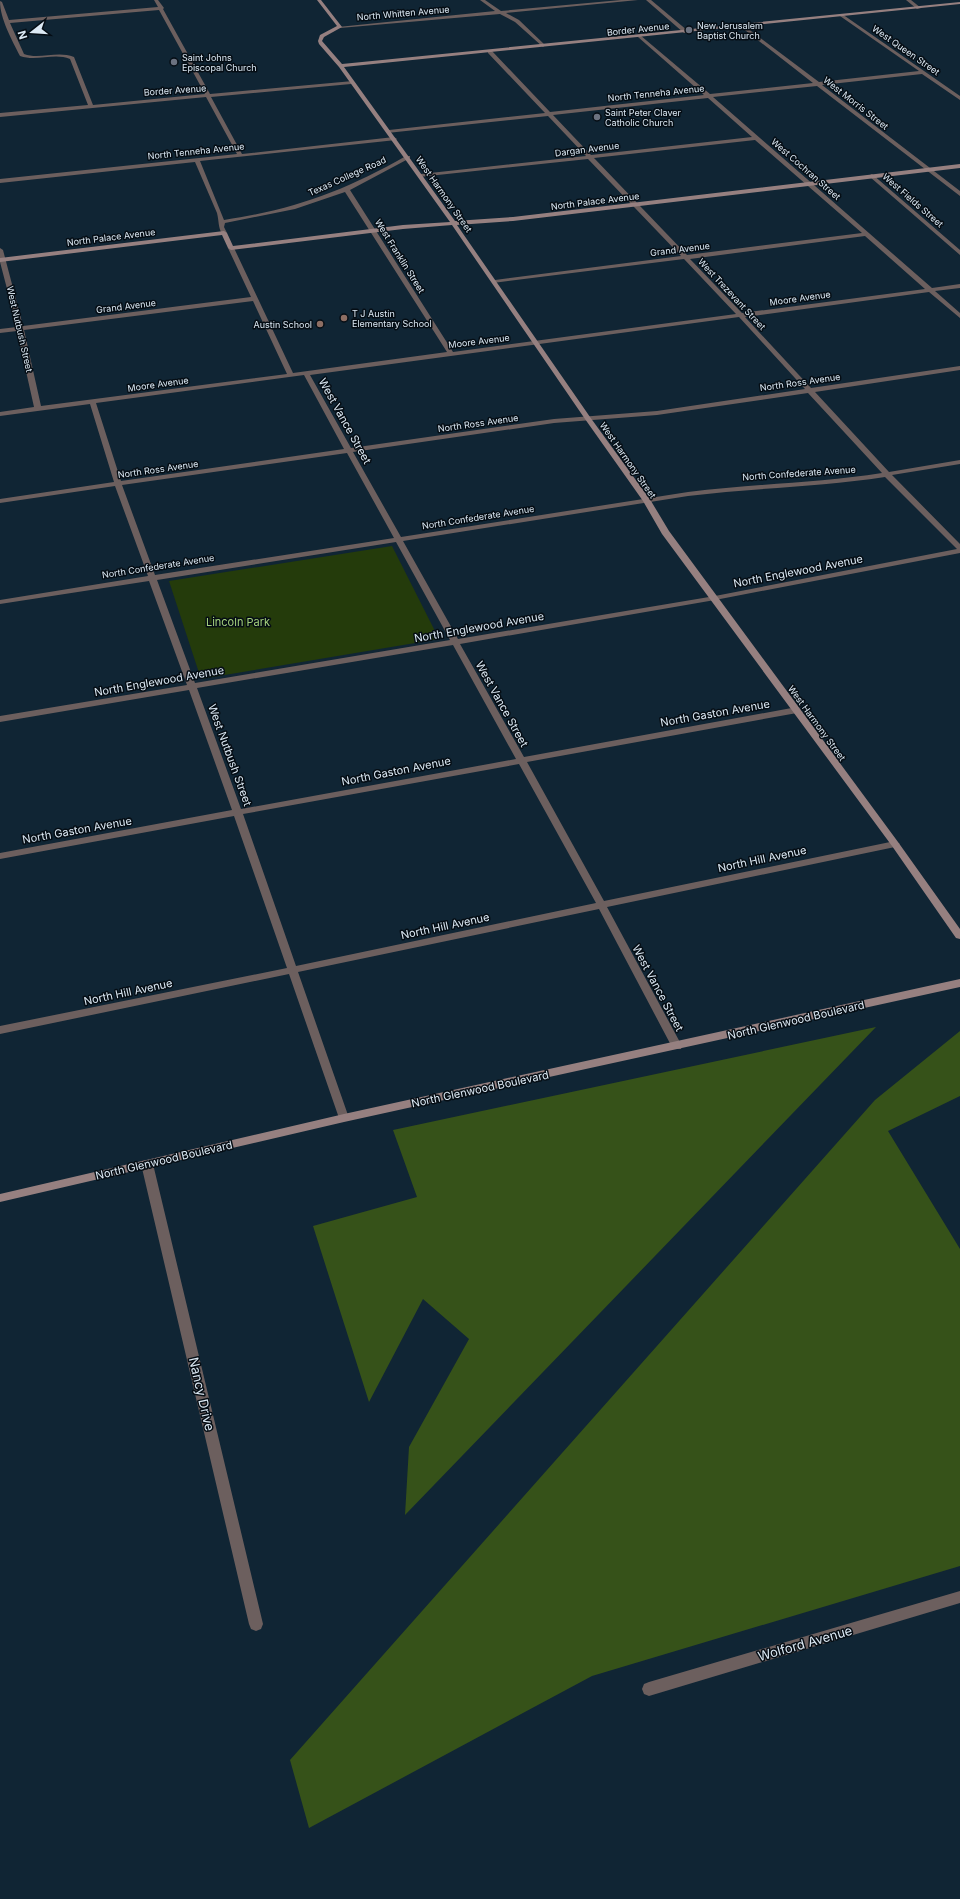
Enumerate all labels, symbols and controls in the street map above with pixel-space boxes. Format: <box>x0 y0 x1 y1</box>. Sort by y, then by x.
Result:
street label: North Whitten Avenue <box>356 3 450 23</box>
north arrow <box>12 12 52 52</box>
street label: Border Avenue <box>606 20 670 38</box>
place label: New Jerusalem Baptist Church <box>697 20 763 41</box>
street label: West Queen Street <box>870 23 942 77</box>
marker: New Jerusalem Baptist Church <box>684 25 694 35</box>
text: N <box>15 29 30 41</box>
place label: Saint Johns Episcopal Church <box>182 52 257 73</box>
marker: Saint Johns Episcopal Church <box>169 57 179 67</box>
street label: West Morris Street <box>821 74 891 132</box>
street label: Border Avenue <box>143 82 207 98</box>
street label: North Tenneha Avenue <box>607 82 705 104</box>
place label: Saint Peter Claver Catholic Church <box>605 107 682 128</box>
marker: Saint Peter Claver Catholic Church <box>592 112 602 122</box>
street label: West Cochran Street <box>769 136 843 202</box>
street label: North Tenneha Avenue <box>147 140 245 162</box>
street label: Dargan Avenue <box>554 140 620 158</box>
street label: Texas College Road <box>306 154 388 198</box>
street label: West Harmony Street <box>414 154 475 234</box>
street label: West Fields Street <box>880 171 946 229</box>
street label: North Palace Avenue <box>550 190 640 212</box>
street label: West Franklin Street <box>373 217 427 295</box>
street label: North Palace Avenue <box>66 226 156 248</box>
street label: Grand Avenue <box>649 240 711 258</box>
street label: West Trezevant Street <box>696 256 768 332</box>
street label: West Nutbush Street <box>5 285 35 373</box>
street label: Moore Avenue <box>769 288 831 308</box>
street label: Grand Avenue <box>95 297 157 315</box>
place label: T J Austin Elementary School <box>352 308 432 329</box>
marker: T J Austin Elementary School <box>339 313 349 323</box>
place label: Austin School <box>254 319 312 330</box>
marker: Austin School <box>315 319 325 329</box>
street label: Moore Avenue <box>448 332 510 350</box>
street label: North Ross Avenue <box>759 371 841 393</box>
street label: Moore Avenue <box>127 374 189 394</box>
street label: West Vance Street <box>316 376 375 467</box>
street label: North Ross Avenue <box>437 412 519 434</box>
street label: West Harmony Street <box>598 420 659 500</box>
street label: North Ross Avenue <box>117 458 199 480</box>
street label: North Confederate Avenue <box>742 464 856 482</box>
street label: North Confederate Avenue <box>421 503 535 531</box>
street label: North Confederate Avenue <box>101 552 215 580</box>
street label: North Englewood Avenue <box>732 552 864 590</box>
street label: North Englewood Avenue <box>413 609 545 645</box>
park label: Lincoln Park <box>206 615 270 629</box>
street label: West Vance Street <box>473 659 532 750</box>
street label: North Englewood Avenue <box>93 663 225 699</box>
street label: West Harmony Street <box>786 683 848 763</box>
street label: North Gaston Avenue <box>659 696 771 730</box>
street label: West Nutbush Street <box>205 702 255 808</box>
street label: North Gaston Avenue <box>340 754 452 788</box>
street label: North Gaston Avenue <box>21 813 133 847</box>
street label: North Hill Avenue <box>716 843 808 875</box>
street label: North Hill Avenue <box>399 910 491 942</box>
street label: West Vance Street <box>629 942 687 1034</box>
street label: North Hill Avenue <box>82 976 174 1008</box>
street label: North Glenwood Boulevard <box>726 997 866 1043</box>
street label: North Glenwood Boulevard <box>410 1068 550 1110</box>
street label: North Glenwood Boulevard <box>94 1137 234 1183</box>
street label: Nancy Drive <box>186 1356 218 1432</box>
street label: Wolford Avenue <box>756 1622 854 1664</box>

